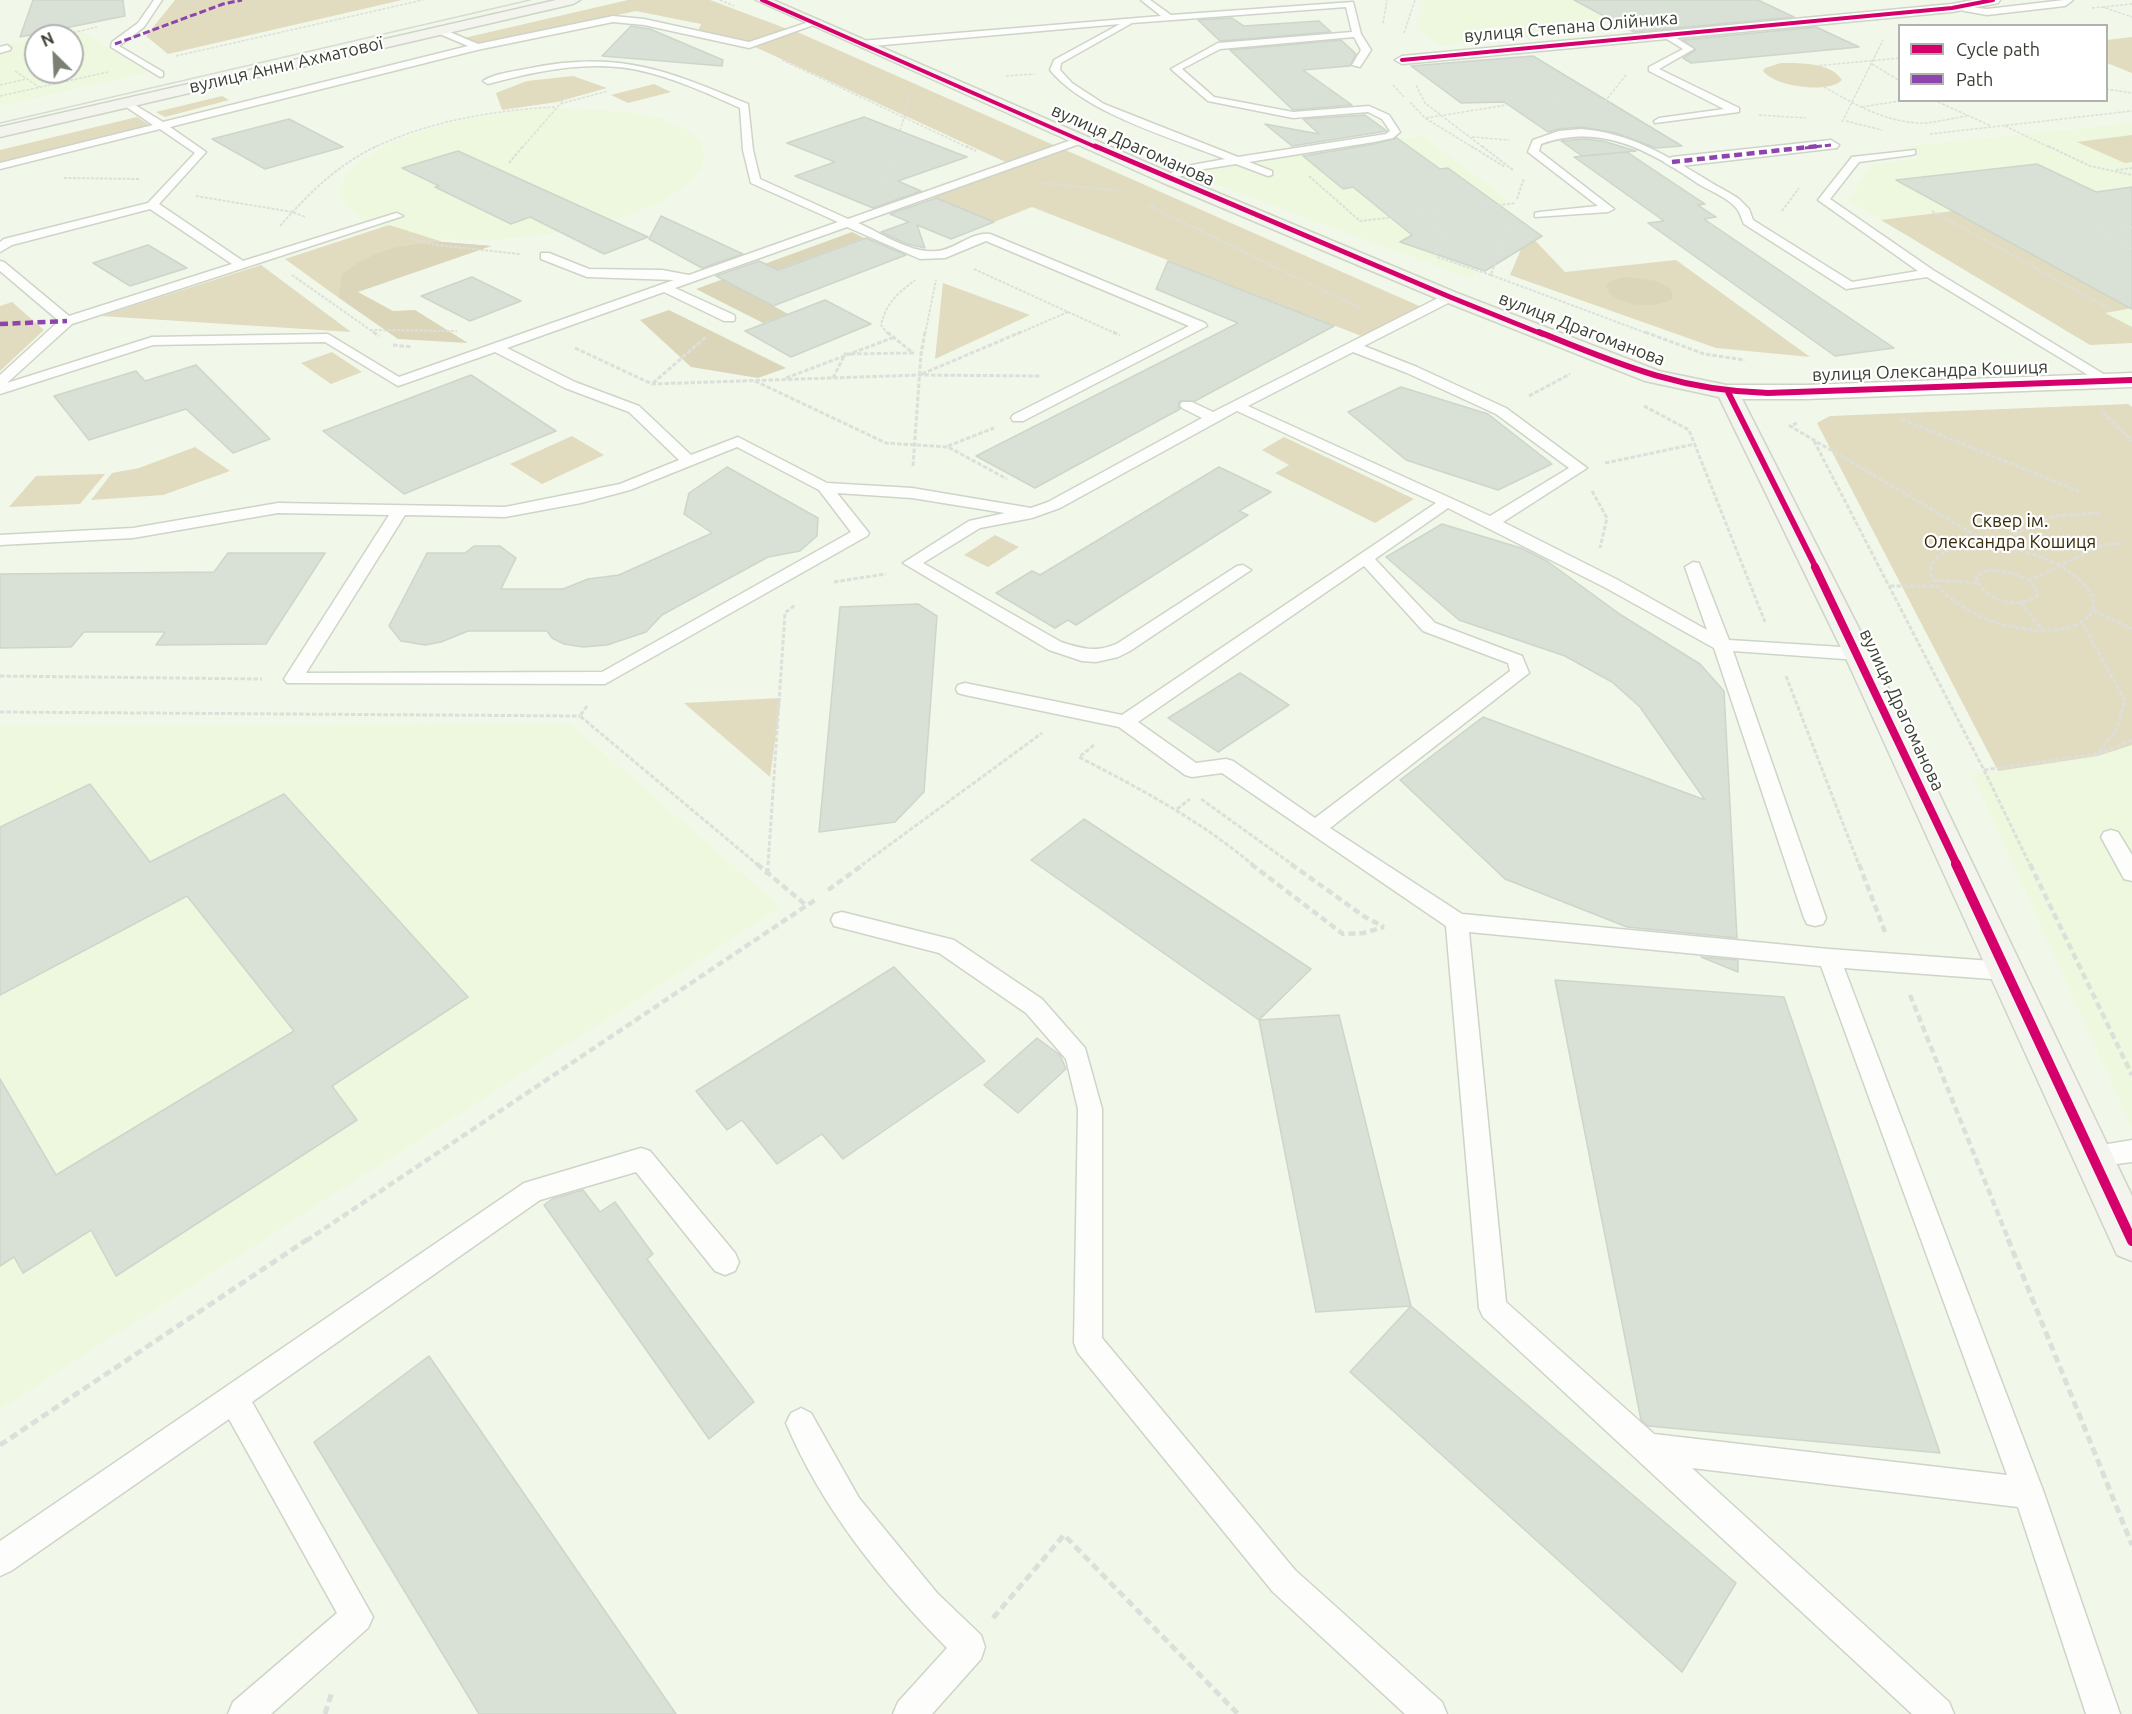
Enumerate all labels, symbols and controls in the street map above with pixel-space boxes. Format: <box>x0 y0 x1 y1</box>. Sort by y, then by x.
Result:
street label: вулиця Степана Олійника <box>1463 7 1679 47</box>
north arrow <box>24 24 84 84</box>
legend <box>1898 24 2108 102</box>
text: N <box>38 29 57 50</box>
street label: вулиця Анни Ахматової <box>187 32 385 98</box>
text: Cycle path <box>1956 39 2040 59</box>
text: Path <box>1956 69 1993 89</box>
street label: вулиця Драгоманова <box>1048 99 1218 191</box>
street label: вулиця Драгоманова <box>1496 287 1668 371</box>
street label: вулиця Олександра Кошиця <box>1812 356 2048 386</box>
park label: Сквер ім. Олександра Кошиця <box>1924 510 2096 552</box>
street label: вулиця Драгоманова <box>1855 625 1949 795</box>

